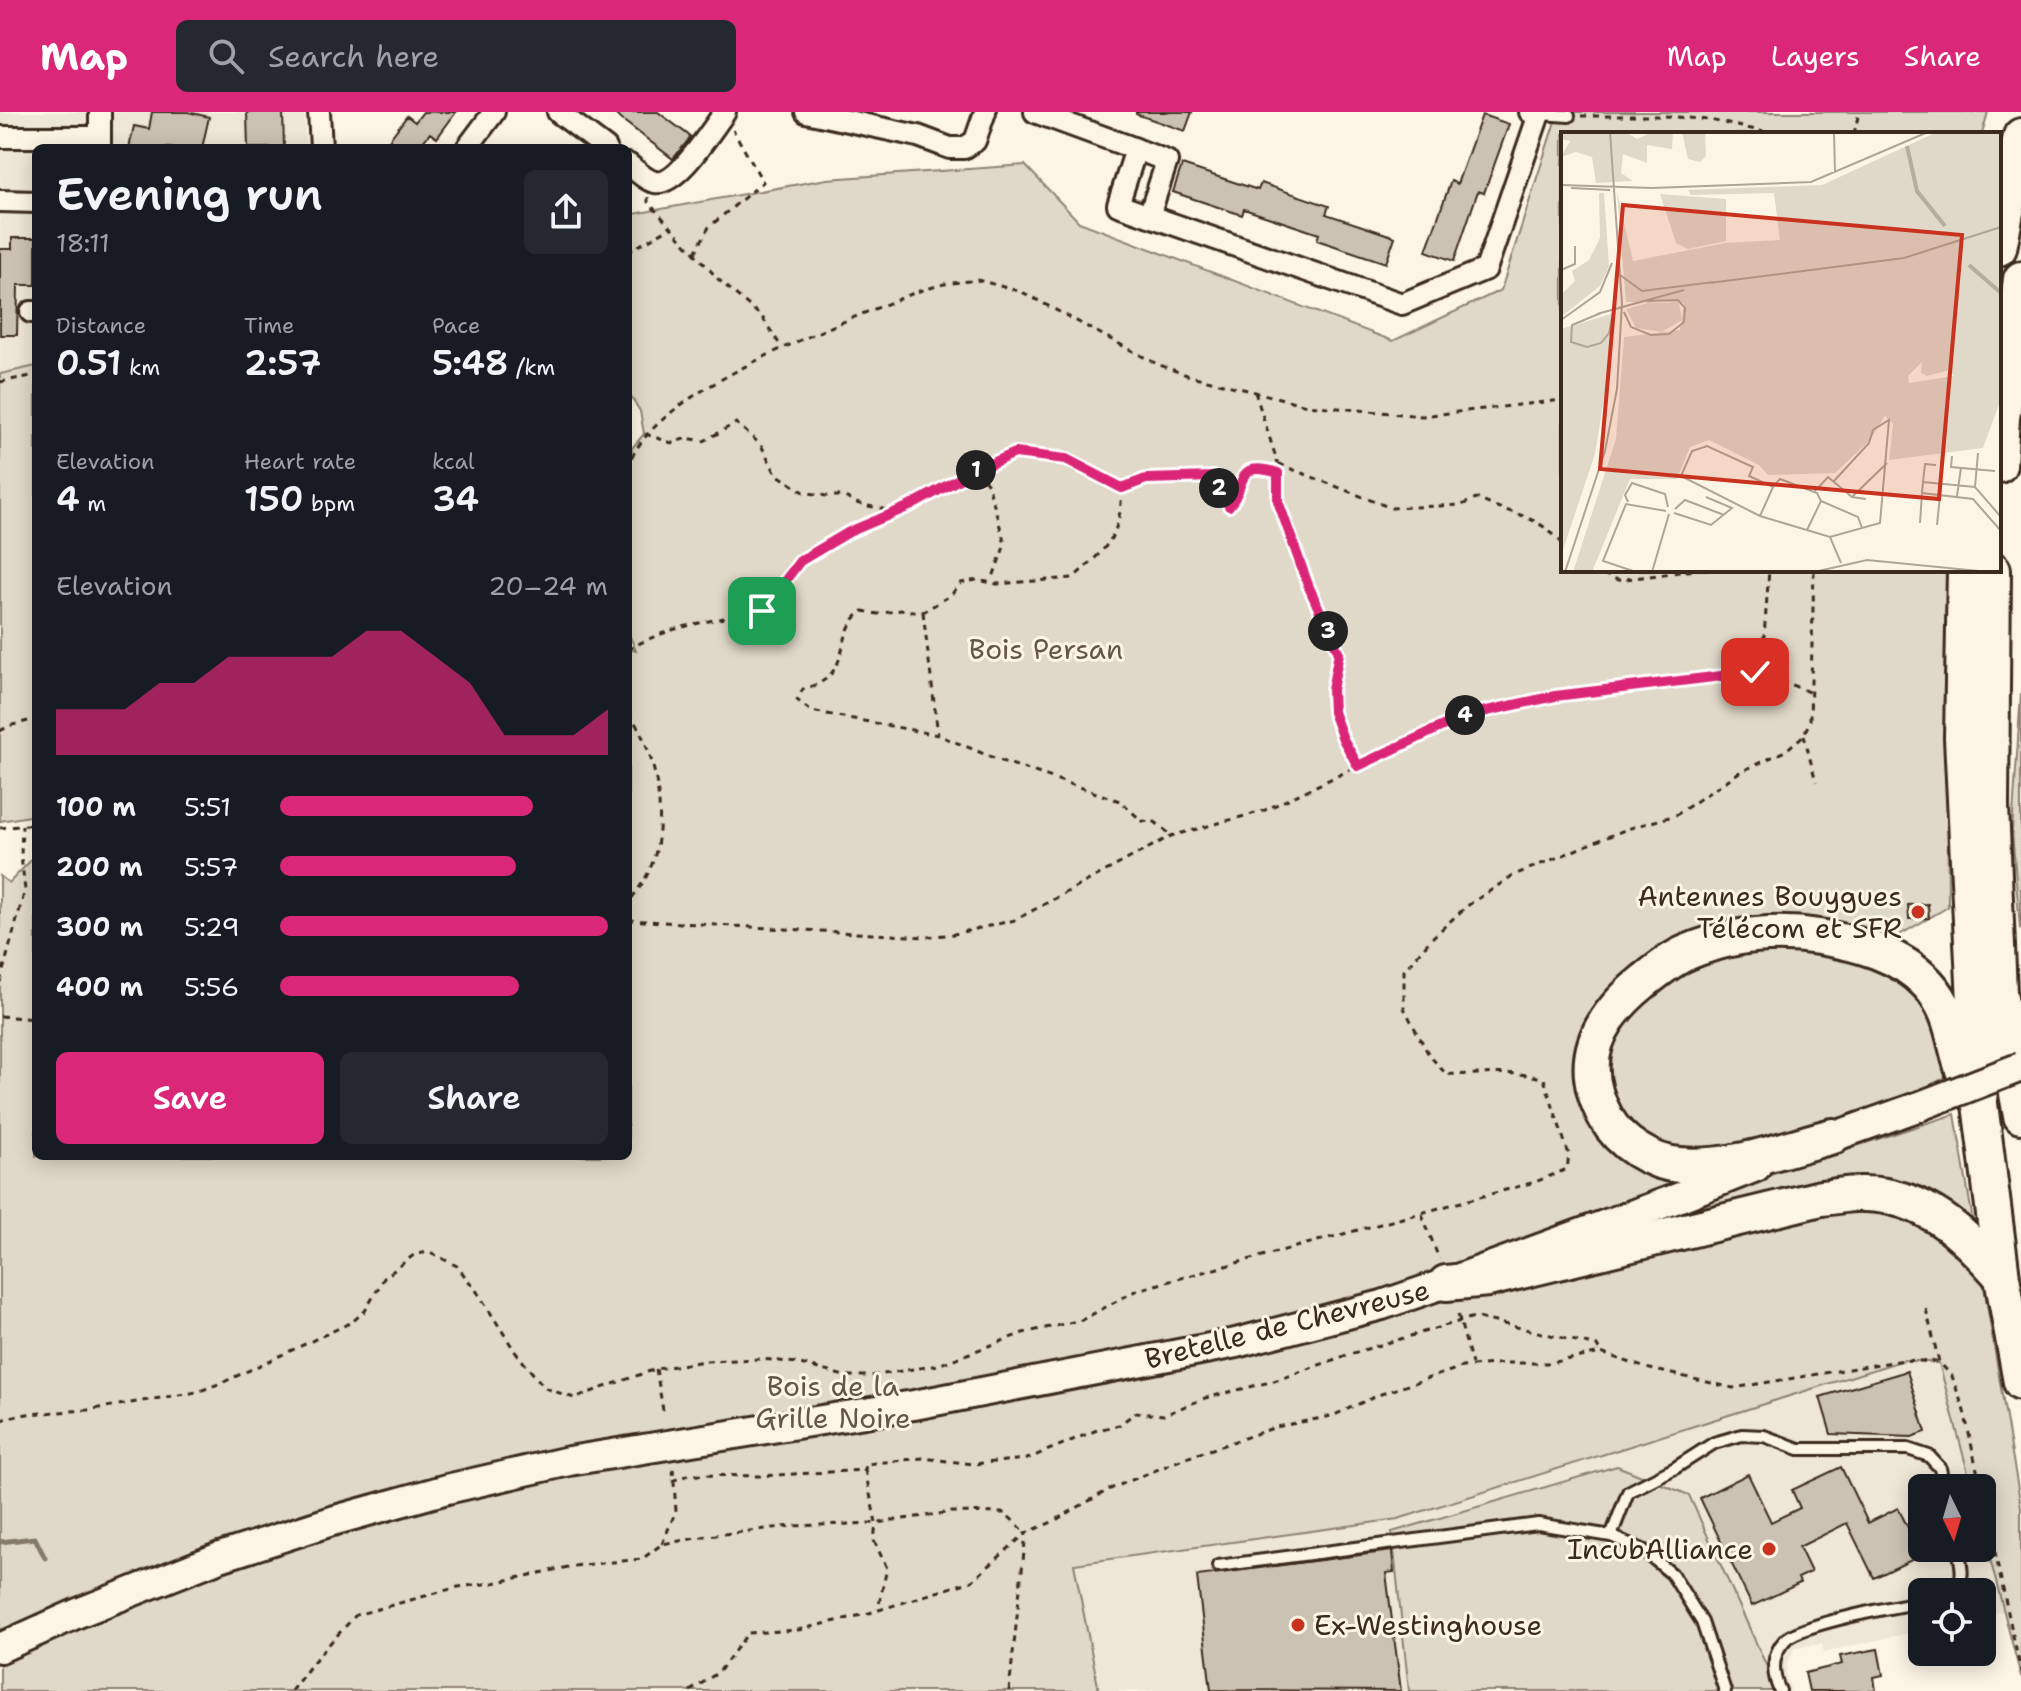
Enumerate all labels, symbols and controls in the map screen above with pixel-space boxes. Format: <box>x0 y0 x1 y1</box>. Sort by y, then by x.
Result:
search box <box>176 20 736 92</box>
text: Map <box>40 31 128 82</box>
icon: search <box>204 34 248 78</box>
text: Search here <box>268 36 439 77</box>
text: Map <box>1667 37 1727 75</box>
text: Layers <box>1771 37 1860 75</box>
text: Share <box>1904 37 1981 75</box>
inset map <box>1561 132 2001 572</box>
text: Evening run <box>56 165 323 224</box>
button: share <box>524 170 608 254</box>
text: 18:11 <box>56 225 110 260</box>
text: Distance <box>56 311 146 340</box>
text: Time <box>244 311 294 340</box>
text: Pace <box>432 311 480 340</box>
text: 0.51 <box>56 340 121 386</box>
text: 2:57 <box>244 340 321 386</box>
text: 5:48 <box>432 340 508 386</box>
text: km <box>121 353 160 382</box>
text: /km <box>508 353 555 382</box>
text: Elevation <box>56 447 154 476</box>
text: Heart rate <box>244 447 356 476</box>
text: kcal <box>432 447 475 476</box>
pin: 1 <box>956 450 996 490</box>
text: 1 <box>971 455 981 484</box>
pin: 2 <box>1199 468 1239 508</box>
text: 2 <box>1211 473 1227 502</box>
text: 4 <box>56 476 80 522</box>
text: 150 <box>244 476 304 522</box>
text: 34 <box>432 476 479 522</box>
text: m <box>80 489 106 518</box>
text: bpm <box>304 489 355 518</box>
text: Elevation <box>56 568 172 603</box>
text: 20–24 m <box>488 568 608 603</box>
pin <box>728 577 796 645</box>
icon: arrive <box>740 589 784 633</box>
pin: 3 <box>1308 611 1348 651</box>
text: 3 <box>1320 616 1336 645</box>
park label: Bois Persan <box>969 630 1123 668</box>
pin <box>1721 638 1789 706</box>
icon: check <box>1733 650 1777 694</box>
pin: 4 <box>1445 695 1485 735</box>
text: 4 <box>1457 700 1473 729</box>
text: 100 m <box>56 789 136 824</box>
text: 5:51 <box>184 789 231 824</box>
text: 200 m <box>56 849 143 884</box>
text: 5:57 <box>184 849 238 884</box>
place label: Antennes Bouygues Télécom et SFR <box>1637 877 1902 947</box>
marker: Antennes Bouygues Télécom et SFR <box>1909 903 1927 921</box>
text: 300 m <box>56 909 143 944</box>
text: 5:29 <box>184 909 240 944</box>
text: 400 m <box>56 969 143 1004</box>
text: 5:56 <box>184 969 239 1004</box>
button: Save <box>56 1052 324 1144</box>
button: Share <box>340 1052 608 1144</box>
street label: Bretelle de Chevreuse <box>1141 1270 1433 1378</box>
park label: Bois de la Grille Noire <box>755 1367 911 1437</box>
north arrow <box>1908 1474 1996 1562</box>
map controls <box>1908 1474 1996 1666</box>
place label: IncubAlliance <box>1567 1530 1753 1568</box>
marker: IncubAlliance <box>1760 1540 1778 1558</box>
button: locate <box>1908 1578 1996 1666</box>
place label: Ex-Westinghouse <box>1314 1606 1542 1644</box>
marker: Ex-Westinghouse <box>1289 1616 1307 1634</box>

